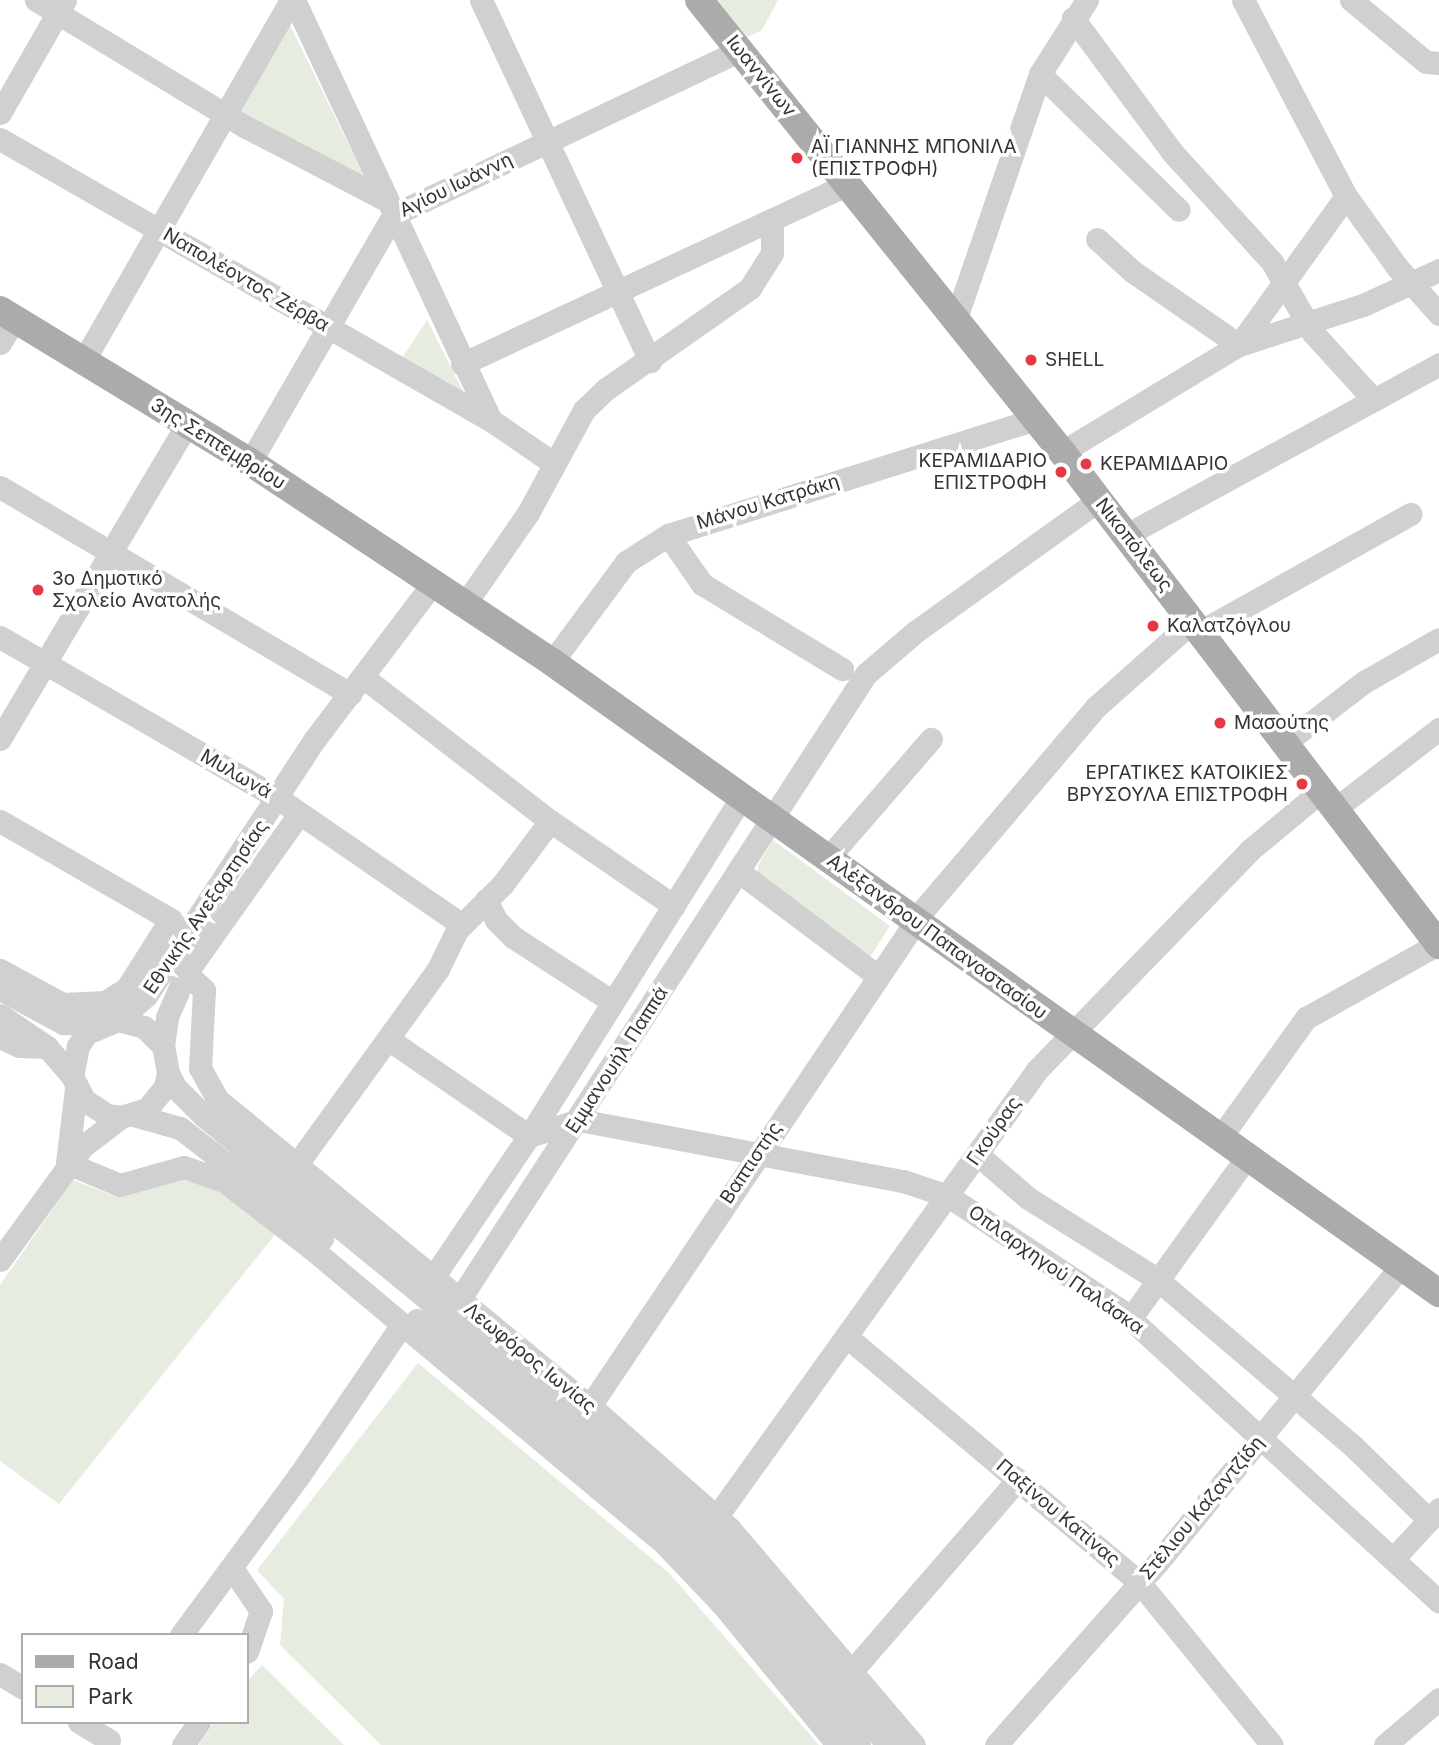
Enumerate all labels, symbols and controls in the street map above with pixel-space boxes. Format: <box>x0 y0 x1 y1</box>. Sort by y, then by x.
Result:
street label: Ιωαννίνων <box>721 31 801 121</box>
place label: ΑΪ ΓΙΑΝΝΗΣ ΜΠΟΝΙΛΑ (ΕΠΙΣΤΡΟΦΗ) <box>811 136 1017 180</box>
street label: Αγίου Ιωάννη <box>396 148 516 222</box>
marker: ΑΪ ΓΙΑΝΝΗΣ ΜΠΟΝΙΛΑ (ΕΠΙΣΤΡΟΦΗ) <box>789 150 805 166</box>
street label: Ναπολέοντος Ζέρβα <box>159 223 333 337</box>
place label: SHELL <box>1045 349 1104 371</box>
marker: SHELL <box>1023 352 1039 368</box>
street label: 3ης Σεπτεμβρίου <box>146 393 290 495</box>
place label: ΚΕΡΑΜΙΔΑΡΙΟ ΕΠΙΣΤΡΟΦΗ <box>919 450 1047 494</box>
place label: ΚΕΡΑΜΙΔΑΡΙΟ <box>1100 453 1228 475</box>
marker: ΚΕΡΑΜΙΔΑΡΙΟ <box>1078 456 1094 472</box>
marker: ΚΕΡΑΜΙΔΑΡΙΟ ΕΠΙΣΤΡΟΦΗ <box>1053 464 1069 480</box>
street label: Μάνου Κατράκη <box>694 469 842 535</box>
street label: Νικοπόλεως <box>1091 494 1177 596</box>
place label: 3ο Δημοτικό Σχολείο Ανατολής <box>52 568 221 612</box>
marker: 3ο Δημοτικό Σχολείο Ανατολής <box>30 582 46 598</box>
place label: Καλατζόγλου <box>1167 615 1291 637</box>
marker: Καλατζόγλου <box>1145 618 1161 634</box>
place label: Μασούτης <box>1234 712 1329 734</box>
marker: Μασούτης <box>1212 715 1228 731</box>
street label: Μυλωνά <box>196 745 276 803</box>
place label: ΕΡΓΑΤΙΚΕΣ ΚΑΤΟΙΚΙΕΣ ΒΡΥΣΟΥΛΑ ΕΠΙΣΤΡΟΦΗ <box>1067 762 1288 806</box>
marker: ΕΡΓΑΤΙΚΕΣ ΚΑΤΟΙΚΙΕΣ ΒΡΥΣΟΥΛΑ ΕΠΙΣΤΡΟΦΗ <box>1294 776 1310 792</box>
street label: Εθνικής Ανεξαρτησίας <box>139 815 273 999</box>
street label: Αλέξανδρου Παπαναστασίου <box>823 849 1051 1025</box>
street label: Εμμανουήλ Παππά <box>561 982 673 1138</box>
street label: Γκούρας <box>962 1092 1026 1170</box>
street label: Βαπτιστής <box>715 1118 787 1208</box>
street label: Οπλαρχηγού Παλάσκα <box>964 1201 1148 1339</box>
street label: Λεωφόρος Ιωνίας <box>459 1298 601 1418</box>
street label: Στέλιου Καζαντζίδη <box>1135 1431 1269 1585</box>
street label: Παξίνου Κατίνας <box>992 1455 1124 1571</box>
legend <box>21 1633 248 1724</box>
text: Road <box>88 1649 139 1674</box>
text: Park <box>88 1684 133 1709</box>

